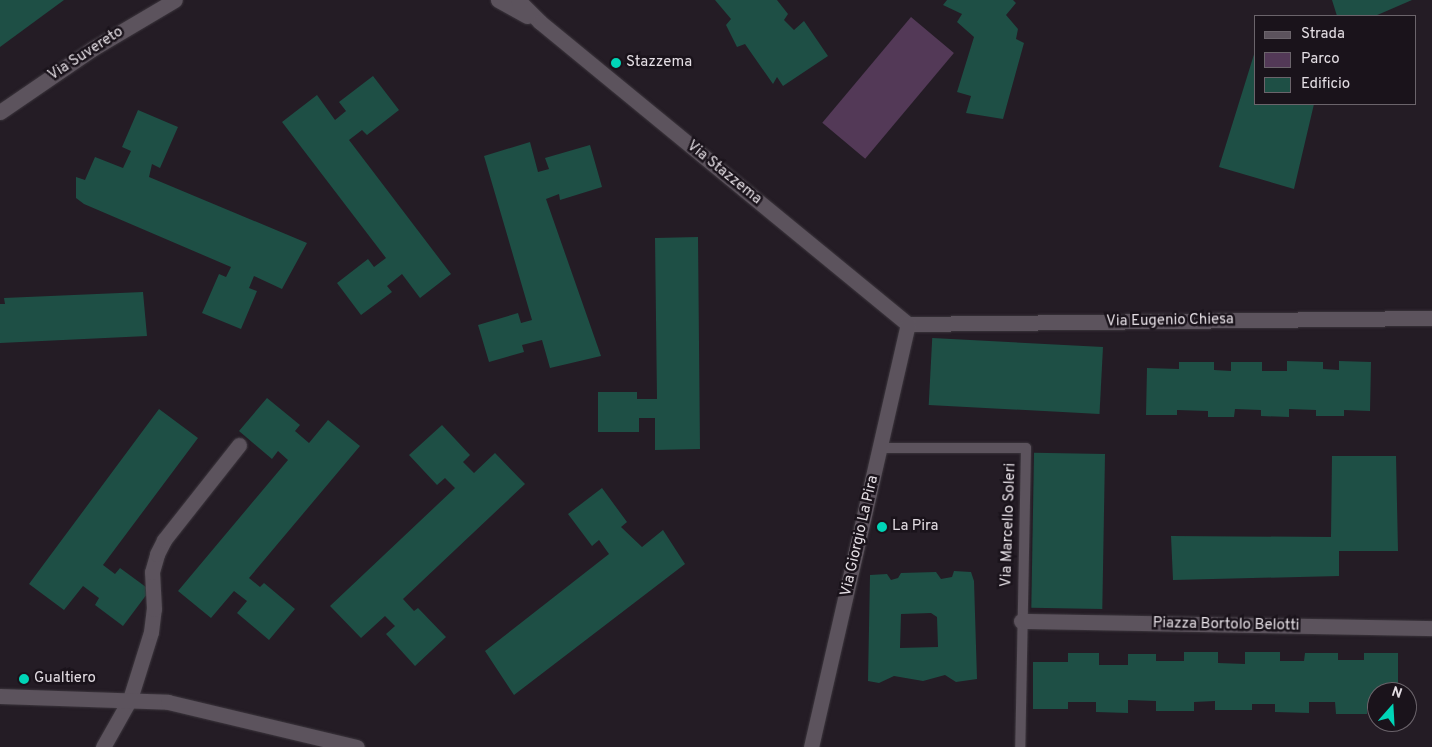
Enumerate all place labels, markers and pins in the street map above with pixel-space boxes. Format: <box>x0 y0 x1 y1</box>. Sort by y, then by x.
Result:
place label: Stazzema <box>626 54 692 72</box>
marker: Stazzema <box>610 57 622 69</box>
place label: La Pira <box>892 518 938 536</box>
marker: La Pira <box>876 521 888 533</box>
place label: Gualtiero <box>34 670 96 688</box>
marker: Gualtiero <box>18 673 30 685</box>

